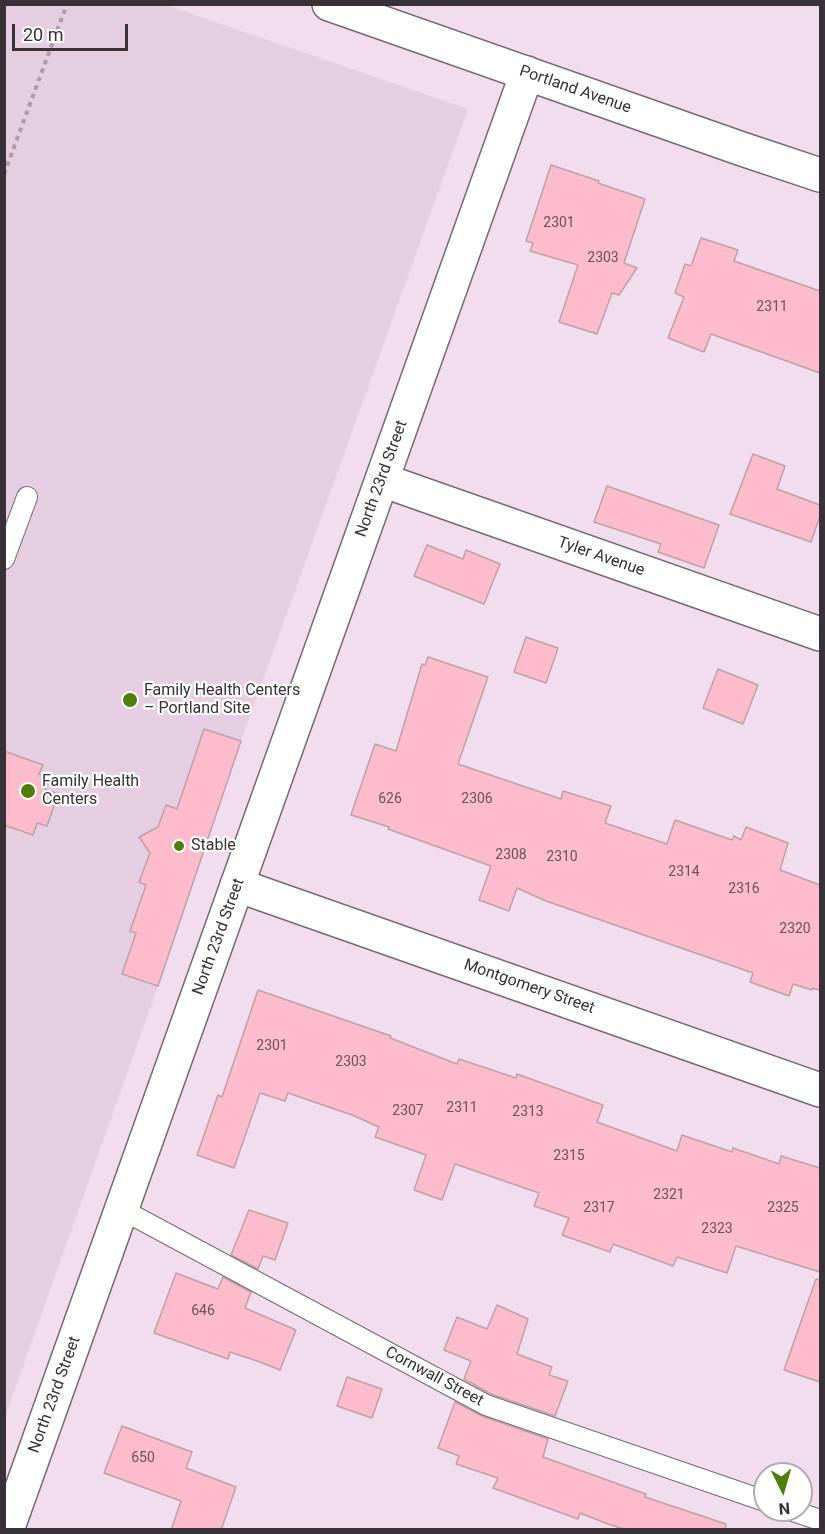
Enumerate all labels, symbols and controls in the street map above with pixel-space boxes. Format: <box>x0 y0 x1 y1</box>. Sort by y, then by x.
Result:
scale bar <box>15 12 130 50</box>
text: 20 m <box>23 24 63 45</box>
street label: Portland Avenue <box>517 62 633 118</box>
house number: 2301 <box>543 215 575 231</box>
house number: 2303 <box>587 250 619 266</box>
house number: 2311 <box>756 299 788 315</box>
street label: North 23rd Street <box>352 418 412 540</box>
street label: Tyler Avenue <box>555 533 647 581</box>
place label: Family Health Centers – Portland Site <box>144 681 300 719</box>
marker: Family Health Centers – Portland Site <box>121 691 139 709</box>
place label: Family Health Centers <box>42 772 139 810</box>
marker: Family Health Centers <box>19 782 37 800</box>
house number: 626 <box>378 791 402 807</box>
house number: 2306 <box>461 791 493 807</box>
place label: Stable <box>191 836 236 856</box>
marker: Stable <box>172 839 186 853</box>
house number: 2308 <box>495 847 527 863</box>
house number: 2310 <box>546 849 578 865</box>
house number: 2314 <box>668 864 700 880</box>
street label: North 23rd Street <box>189 876 249 998</box>
house number: 2316 <box>728 881 760 897</box>
house number: 2320 <box>779 921 811 937</box>
street label: Montgomery Street <box>461 956 597 1018</box>
house number: 2301 <box>256 1038 288 1054</box>
house number: 2303 <box>335 1054 367 1070</box>
house number: 2311 <box>446 1100 478 1116</box>
house number: 2307 <box>392 1103 424 1119</box>
house number: 2313 <box>512 1104 544 1120</box>
house number: 2315 <box>553 1148 585 1164</box>
house number: 2321 <box>653 1187 685 1203</box>
house number: 2317 <box>583 1200 615 1216</box>
house number: 2325 <box>767 1200 799 1216</box>
house number: 2323 <box>701 1221 733 1237</box>
house number: 646 <box>191 1303 215 1319</box>
street label: North 23rd Street <box>25 1334 85 1456</box>
street label: Cornwall Street <box>382 1343 486 1411</box>
house number: 650 <box>131 1450 155 1466</box>
north arrow <box>753 1462 813 1522</box>
text: N <box>778 1498 791 1518</box>

